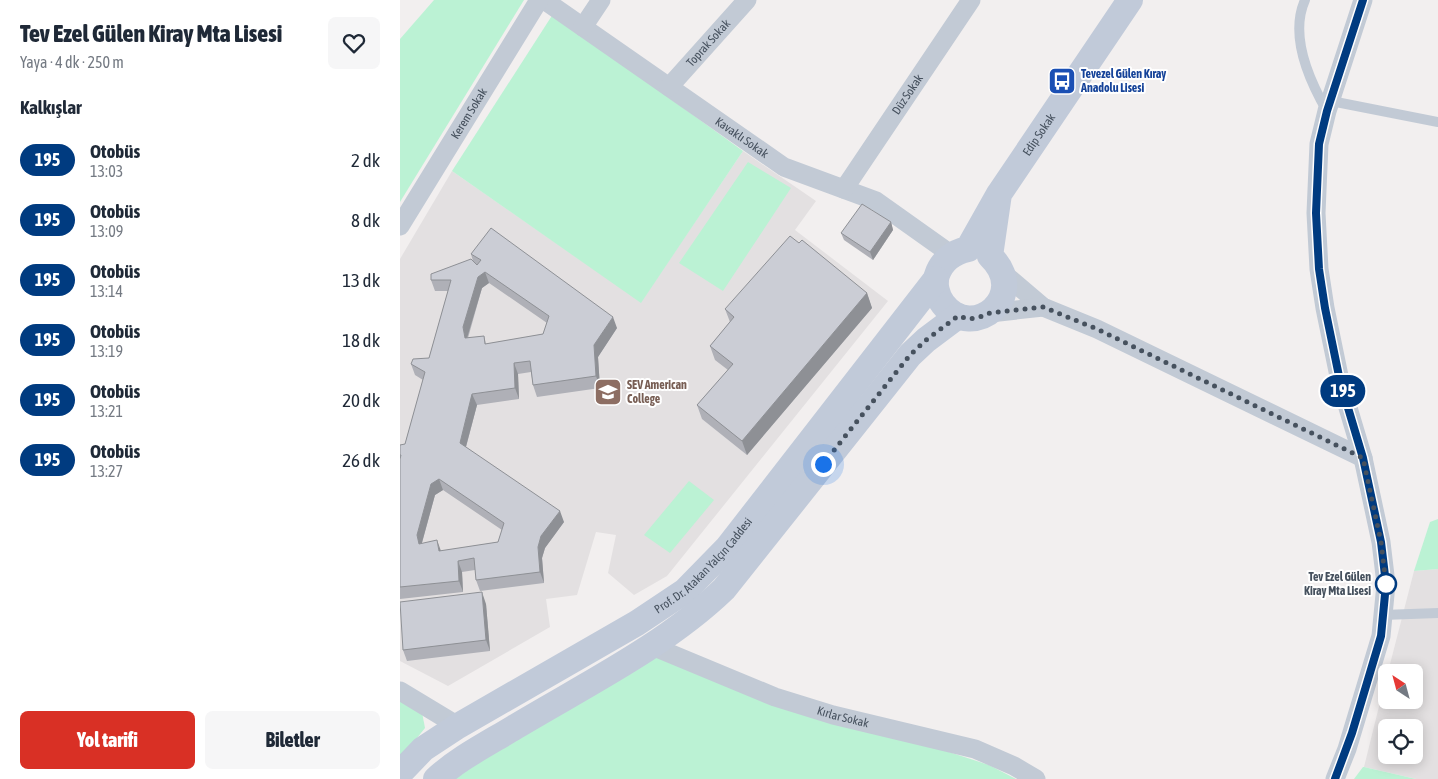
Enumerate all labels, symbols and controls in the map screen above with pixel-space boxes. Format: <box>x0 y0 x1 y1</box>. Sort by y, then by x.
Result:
street label: Toprak Sokak <box>684 16 734 70</box>
button: heart <box>328 17 380 69</box>
text: Tev Ezel Gülen Kiray Mta Lisesi <box>20 20 282 47</box>
text: Yaya · 4 dk · 250 m <box>20 53 124 71</box>
bus stop icon: Tevezel Gülen Kıray Anadolu Lisesi <box>1047 66 1077 96</box>
place label: Tevezel Gülen Kıray Anadolu Lisesi <box>1080 67 1166 95</box>
street label: Düz Sokak <box>889 71 926 117</box>
street label: Kerem Sokak <box>448 85 490 142</box>
text: Kalkışlar <box>20 96 82 118</box>
street label: Edip Sokak <box>1020 110 1059 158</box>
street label: Kavaklı Sokak <box>713 114 772 161</box>
text: Otobüs <box>90 140 140 162</box>
text: 195 <box>35 149 60 170</box>
text: 2 dk <box>351 149 380 171</box>
text: 13:03 <box>90 162 123 180</box>
text: Otobüs <box>90 200 140 222</box>
text: 195 <box>35 209 60 230</box>
text: 8 dk <box>351 209 380 231</box>
text: 13:09 <box>90 222 123 240</box>
text: Otobüs <box>90 260 140 282</box>
text: 195 <box>35 269 60 290</box>
text: 13 dk <box>342 269 380 291</box>
text: 13:14 <box>90 282 123 300</box>
text: Otobüs <box>90 320 140 342</box>
text: 195 <box>35 329 60 350</box>
text: 18 dk <box>342 329 380 351</box>
text: 13:19 <box>90 342 123 360</box>
line badge: 195 <box>1314 375 1372 407</box>
school or university icon: SEV American College <box>593 377 623 407</box>
place label: SEV American College <box>627 378 687 406</box>
text: Otobüs <box>90 380 140 402</box>
text: 195 <box>1330 380 1356 401</box>
text: 195 <box>35 389 60 410</box>
text: 20 dk <box>342 389 380 411</box>
text: 13:21 <box>90 402 123 420</box>
text: Otobüs <box>90 440 140 462</box>
text: 195 <box>35 449 60 470</box>
text: 26 dk <box>342 449 380 471</box>
your location <box>811 452 836 477</box>
text: 13:27 <box>90 462 123 480</box>
street label: Prof. Dr. Atakan Yalçın Caddesi <box>652 515 755 616</box>
place label: Tev Ezel Gülen Kiray Mta Lisesi <box>1304 570 1371 598</box>
marker: Tev Ezel Gülen Kiray Mta Lisesi <box>1375 573 1397 595</box>
north arrow <box>1378 664 1422 709</box>
map controls <box>1378 664 1423 764</box>
street label: Kırlar Sokak <box>815 703 871 731</box>
button: Yol tarifi <box>20 711 195 769</box>
button: Biletler <box>205 711 380 769</box>
button: locate <box>1378 719 1423 764</box>

